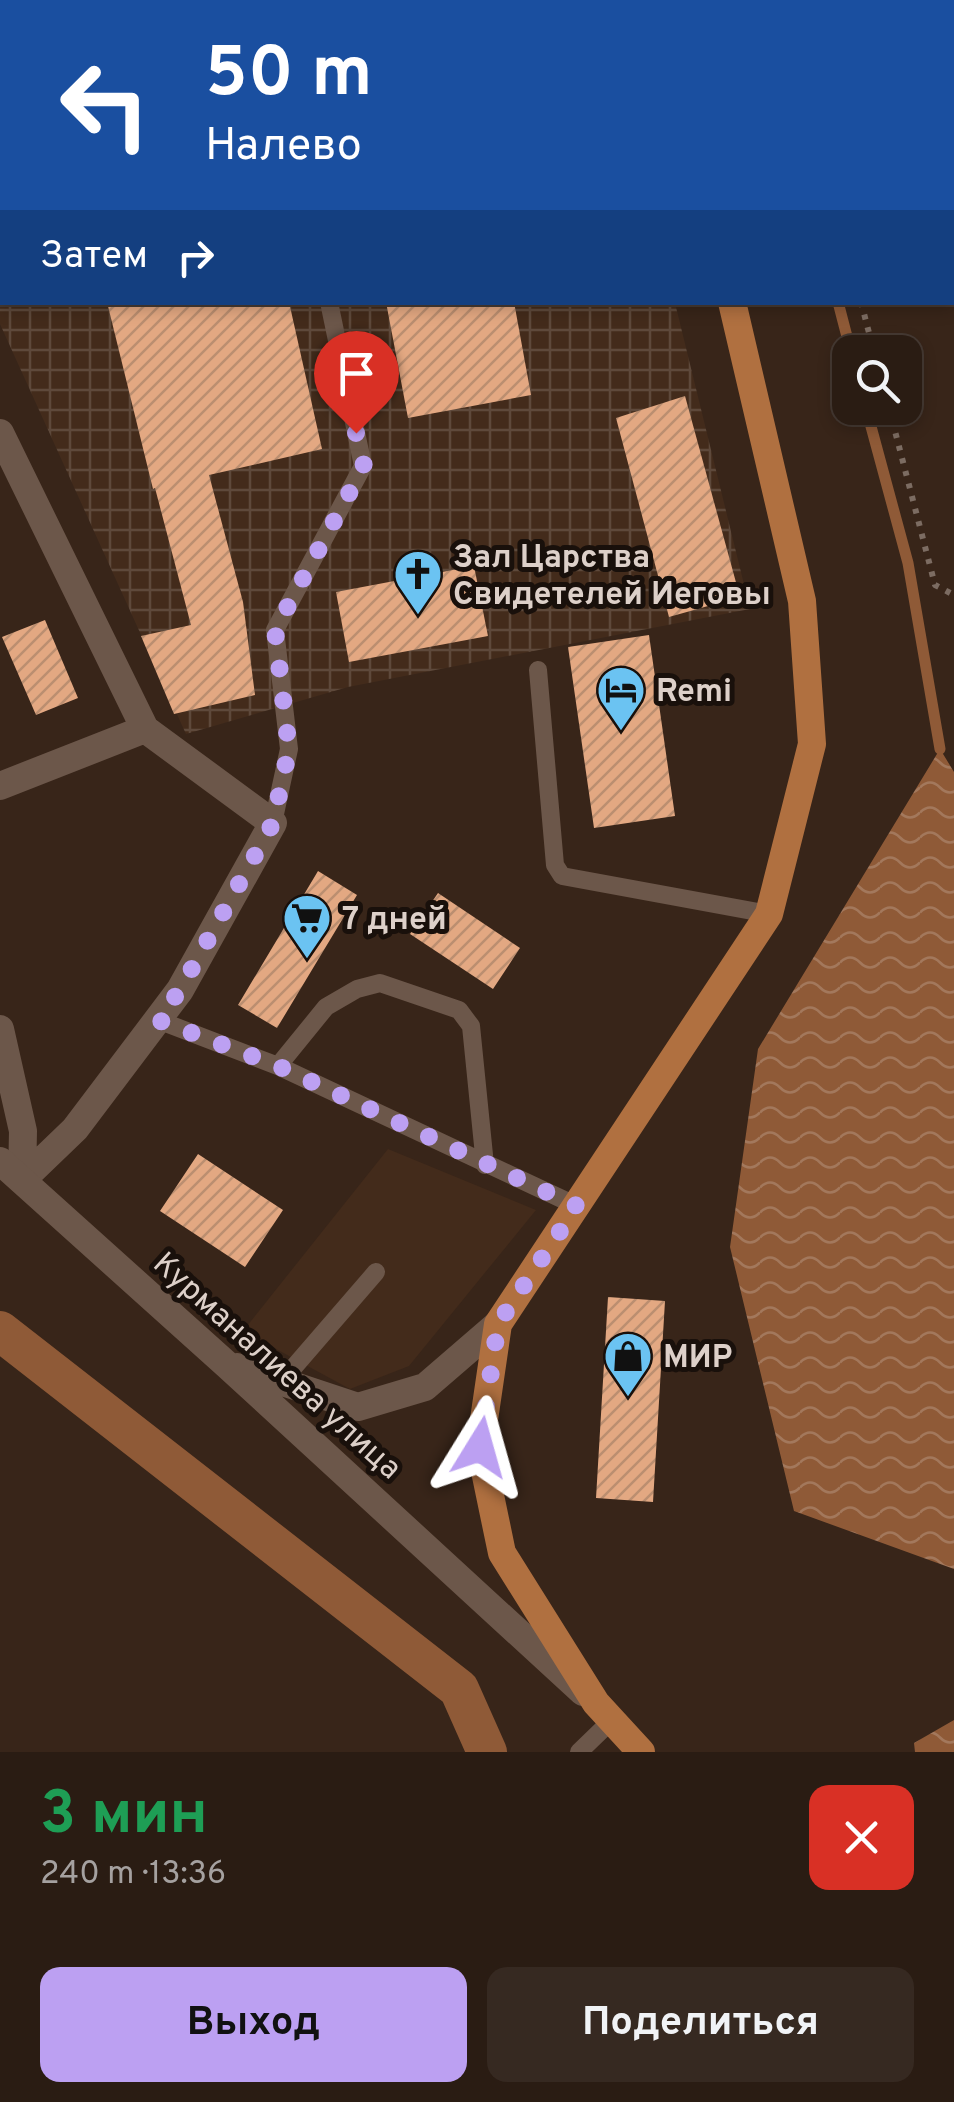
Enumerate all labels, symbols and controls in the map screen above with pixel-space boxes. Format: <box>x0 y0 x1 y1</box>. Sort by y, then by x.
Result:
text: 50 m <box>205 32 372 121</box>
icon: left <box>40 40 170 170</box>
text: Налево <box>205 119 362 176</box>
icon: right <box>168 230 223 285</box>
text: Затем <box>40 233 148 282</box>
pin <box>314 331 399 434</box>
map controls <box>832 335 922 425</box>
button: search <box>832 335 922 425</box>
icon: arrive <box>329 346 384 401</box>
place label: Зал Царства Свидетелей Иеговы <box>453 539 771 616</box>
church icon: Зал Царства Свидетелей Иеговы <box>392 548 444 616</box>
hotel icon: Remi <box>595 664 647 732</box>
place label: Remi <box>656 673 732 713</box>
supermarket icon: 7 дней <box>281 892 333 960</box>
place label: 7 дней <box>342 901 447 941</box>
street label: Курманалиева улица <box>143 1245 409 1489</box>
shop icon: МИР <box>602 1330 654 1398</box>
place label: МИР <box>663 1339 732 1379</box>
position arrow <box>428 1395 532 1499</box>
text: 3 мин <box>40 1779 208 1855</box>
button: close <box>809 1785 914 1890</box>
text: 240 m · 13:36 <box>40 1855 226 1895</box>
button: Выход <box>40 1967 467 2082</box>
button: Поделиться <box>487 1967 914 2082</box>

